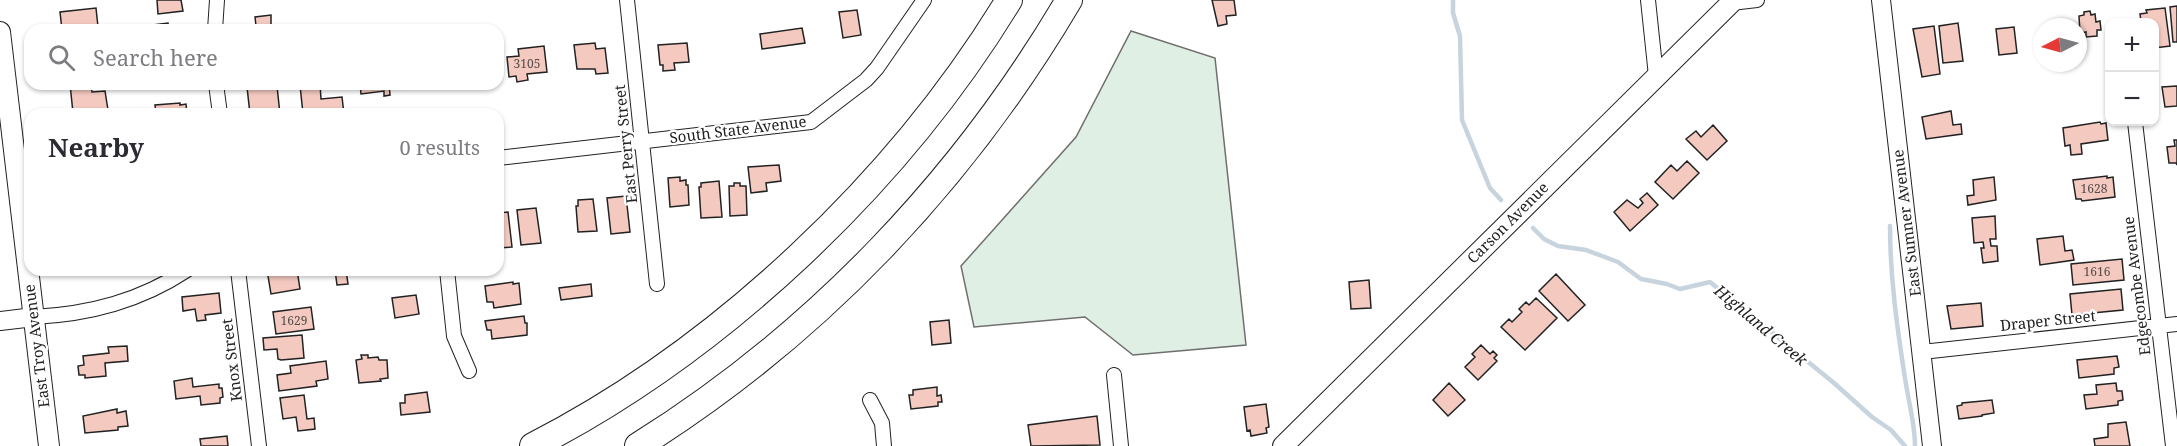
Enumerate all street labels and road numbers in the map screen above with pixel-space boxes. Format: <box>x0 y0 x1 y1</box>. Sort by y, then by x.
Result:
street label: East Perry Street <box>609 84 641 204</box>
street label: South State Avenue <box>668 111 807 147</box>
street label: East Sumner Avenue <box>1887 149 1925 298</box>
street label: Carson Avenue <box>1462 177 1552 267</box>
street label: Edgecombe Avenue <box>2118 216 2154 357</box>
street label: East Troy Avenue <box>19 283 54 409</box>
street label: Draper Street <box>1999 305 2097 335</box>
street label: Knox Street <box>216 318 246 403</box>

